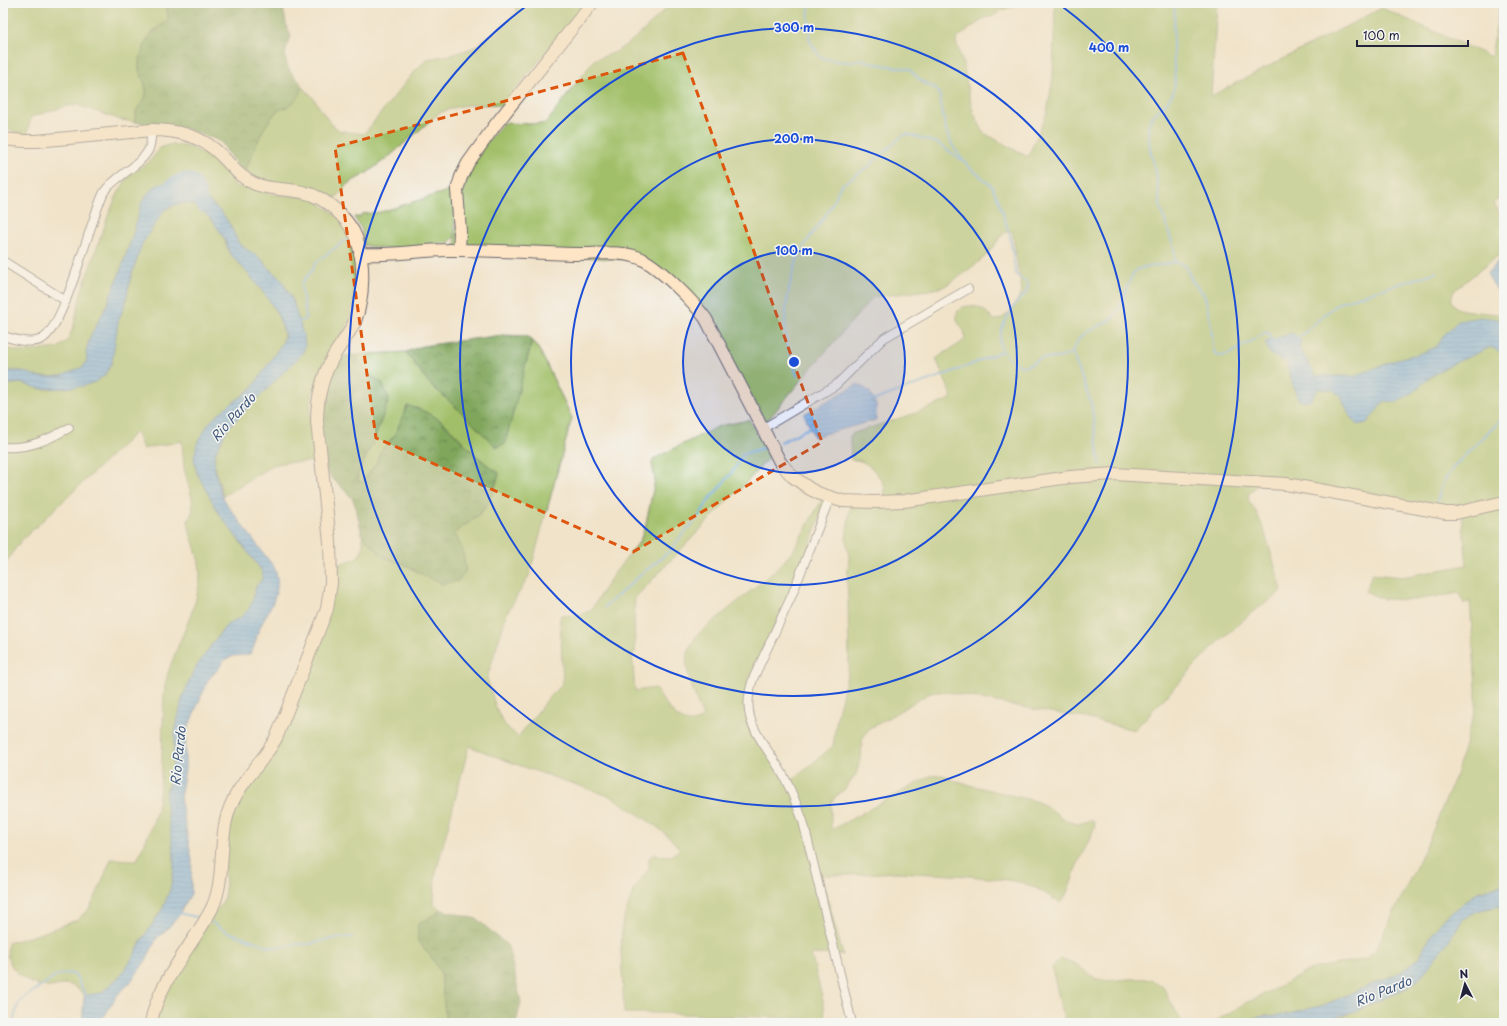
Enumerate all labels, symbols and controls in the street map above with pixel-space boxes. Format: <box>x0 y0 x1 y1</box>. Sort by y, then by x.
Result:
text: 300 m <box>774 18 814 36</box>
scale bar <box>1357 22 1468 48</box>
text: 100 m <box>1363 26 1400 44</box>
text: 400 m <box>1089 38 1129 56</box>
text: 200 m <box>774 129 814 147</box>
text: 100 m <box>775 241 813 259</box>
centre of rings <box>787 355 801 369</box>
water label: Rio Pardo <box>206 388 260 445</box>
water label: Rio Pardo <box>165 725 190 786</box>
north arrow <box>1445 964 1485 1004</box>
text: N <box>1459 965 1469 982</box>
water label: Rio Pardo <box>1352 970 1415 1010</box>

